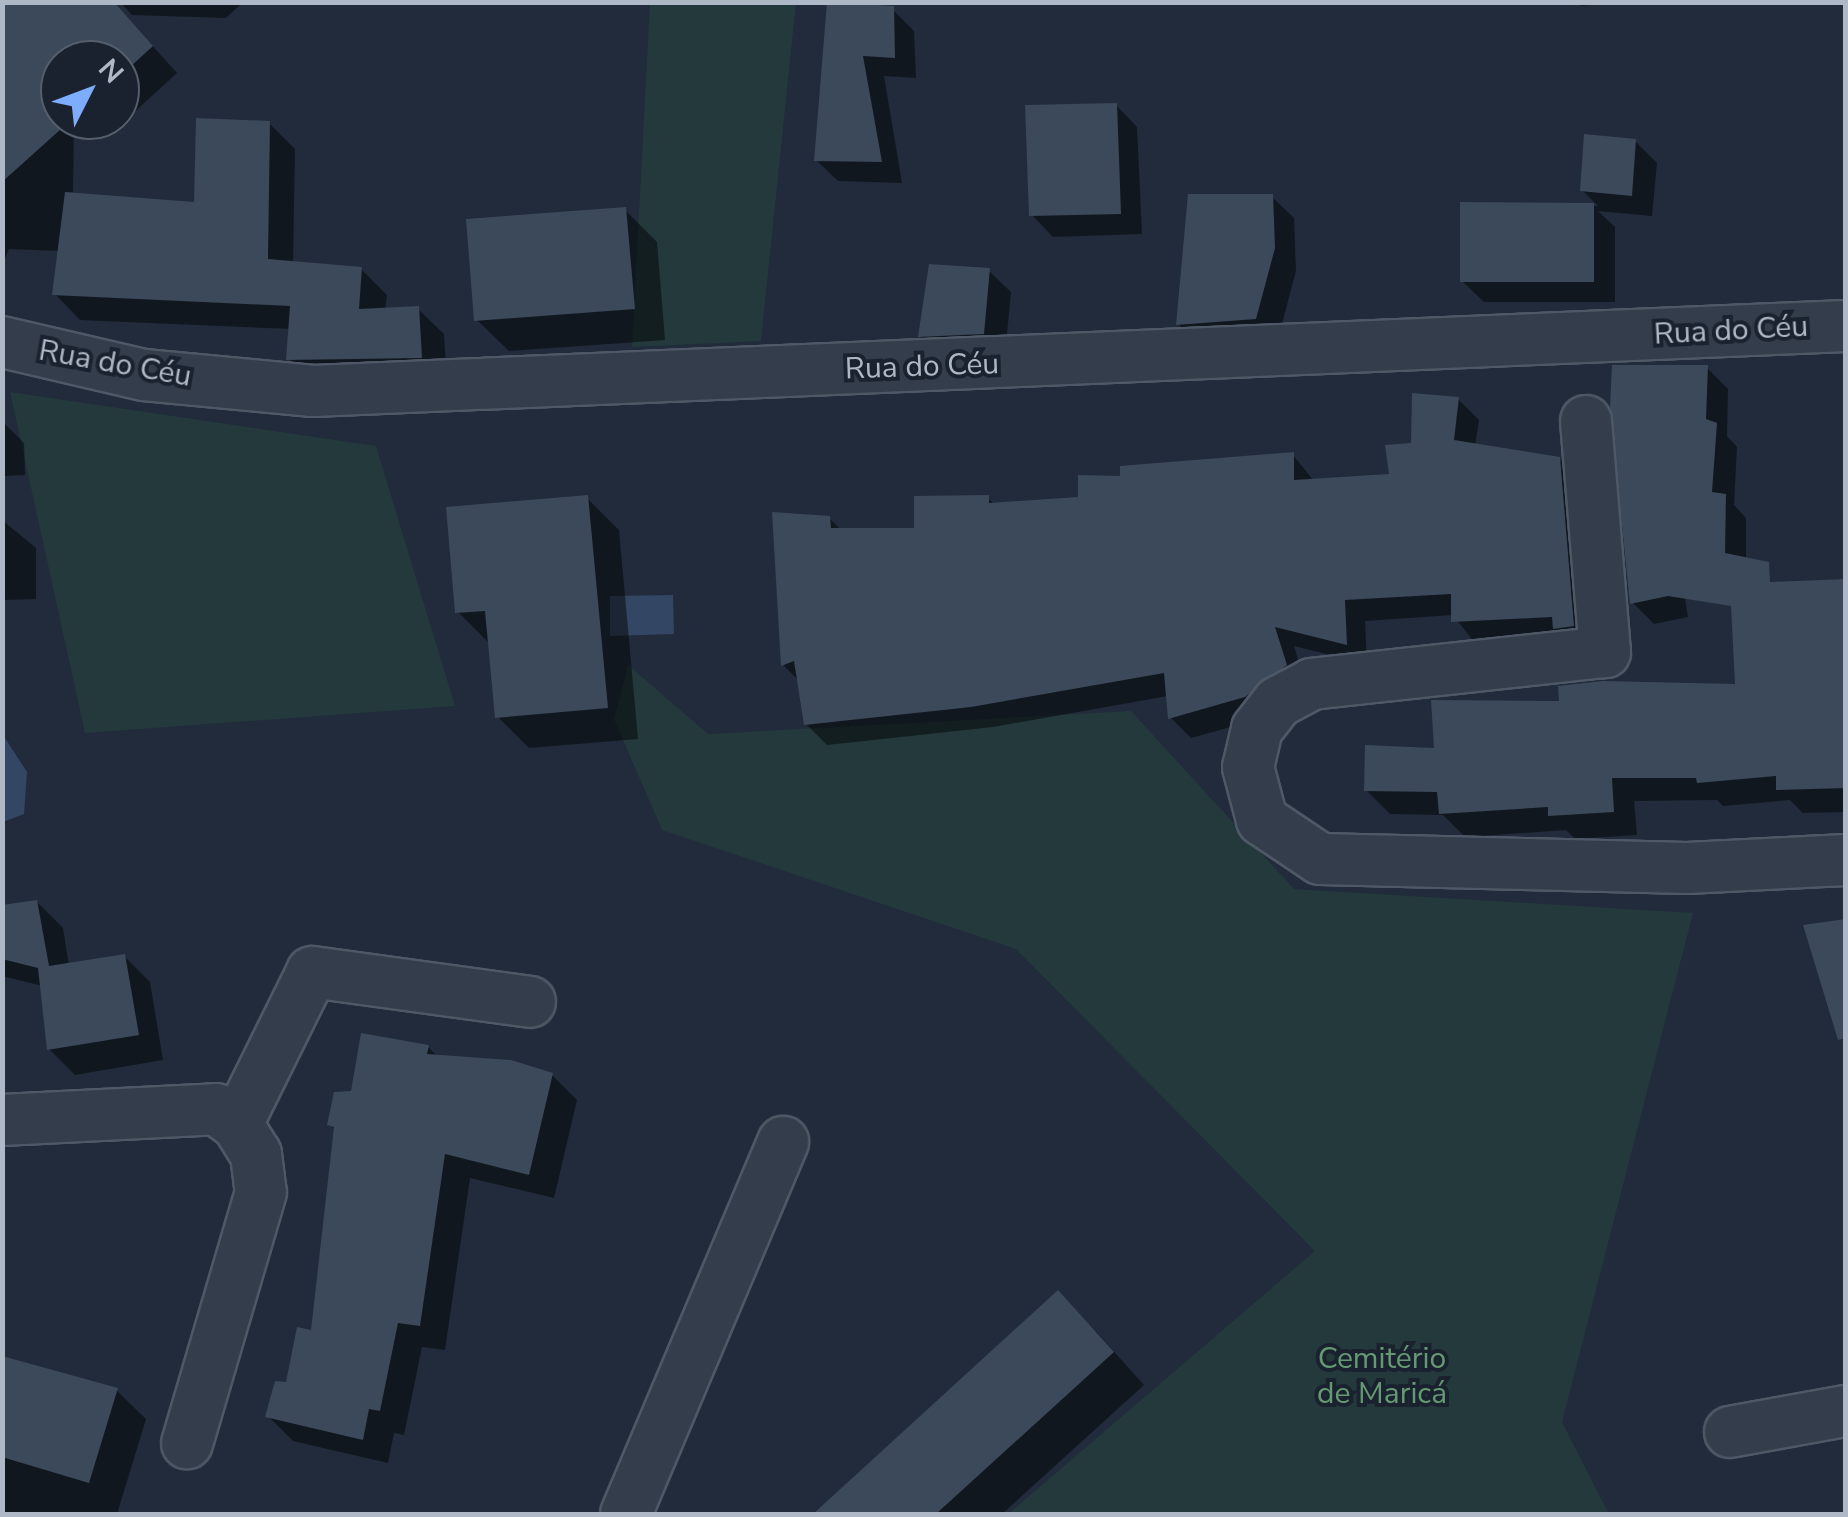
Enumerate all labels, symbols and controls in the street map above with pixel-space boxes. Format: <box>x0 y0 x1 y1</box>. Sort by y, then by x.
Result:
north arrow <box>40 40 140 140</box>
text: N <box>90 51 132 92</box>
street label: Rua do Céu <box>1653 309 1809 353</box>
street label: Rua do Céu <box>36 333 194 395</box>
street label: Rua do Céu <box>844 346 1000 388</box>
park label: Cemitério de Maricá <box>1317 1341 1447 1412</box>

